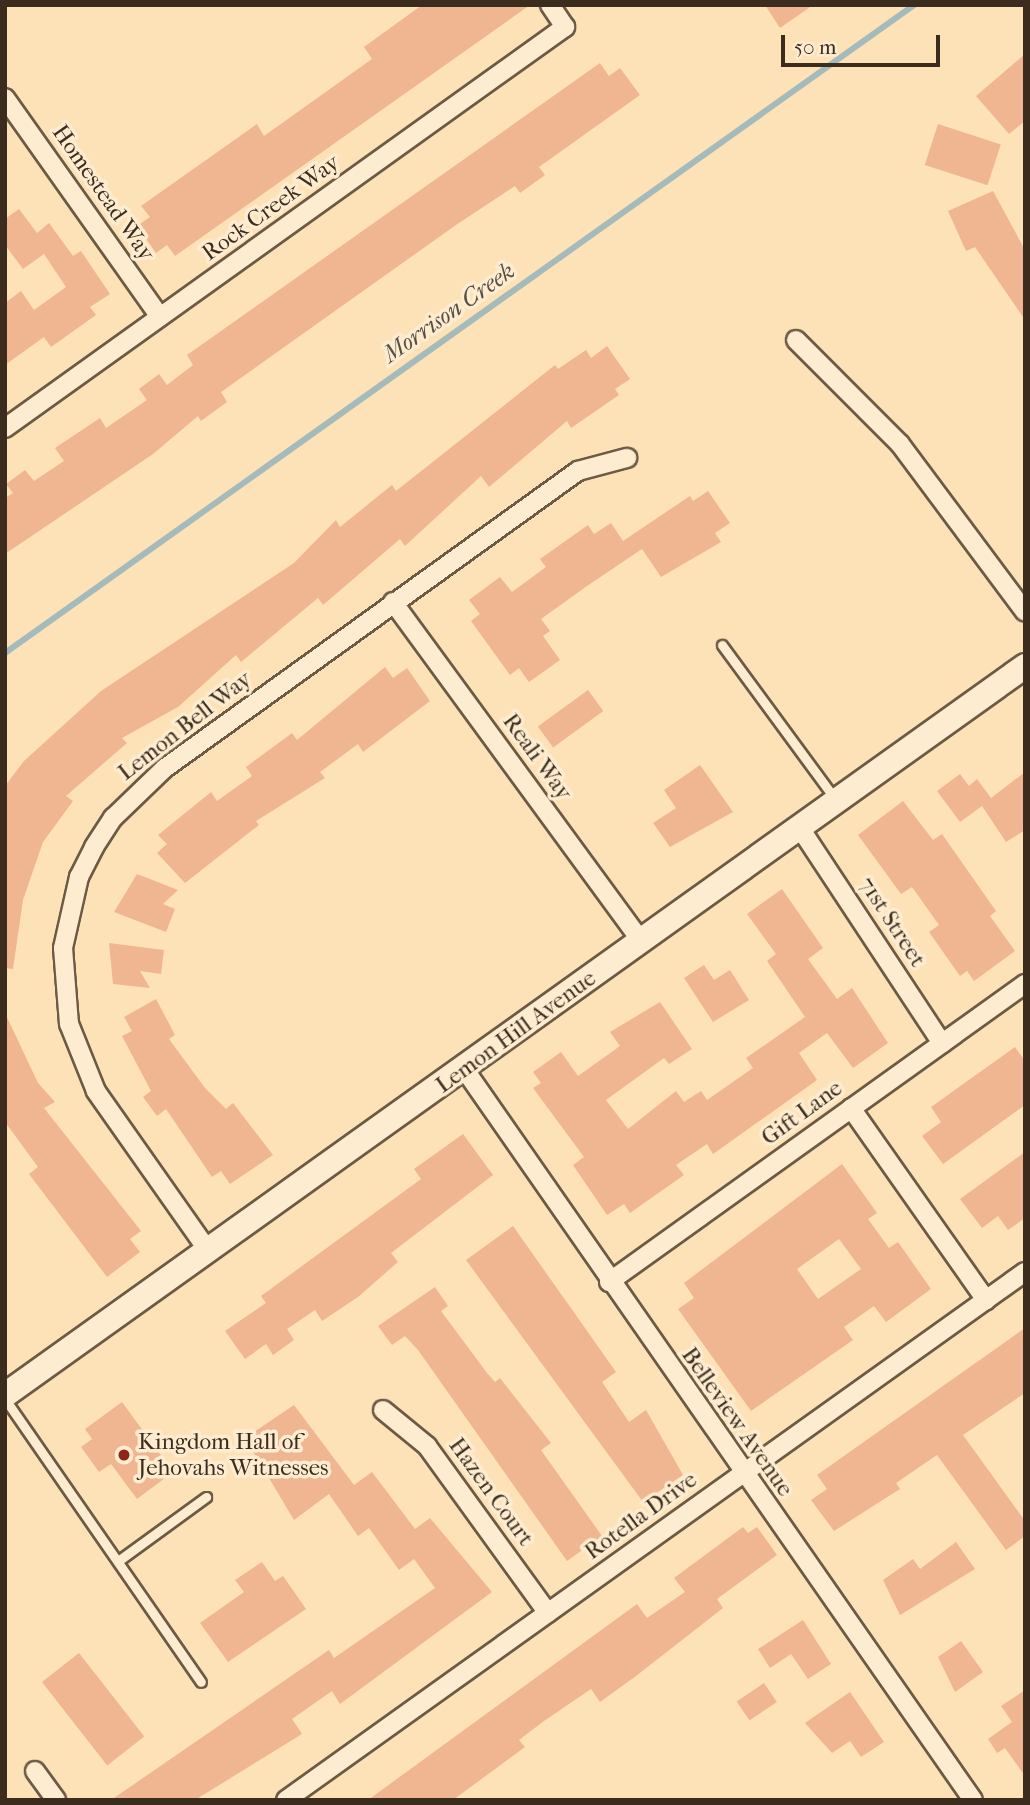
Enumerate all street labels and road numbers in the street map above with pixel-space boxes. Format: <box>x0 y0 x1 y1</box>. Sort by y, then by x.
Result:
street label: Homestead Way <box>46 120 160 266</box>
street label: Rock Creek Way <box>197 149 345 267</box>
street label: Lemon Bell Way <box>113 665 257 787</box>
street label: Reali Way <box>496 708 578 806</box>
street label: 71st Street <box>853 872 931 972</box>
street label: Lemon Hill Avenue <box>431 965 601 1099</box>
street label: Gift Lane <box>756 1075 848 1151</box>
street label: Belleview Avenue <box>675 1342 799 1502</box>
street label: Hazen Court <box>443 1433 539 1551</box>
street label: Rotella Drive <box>580 1466 702 1566</box>

